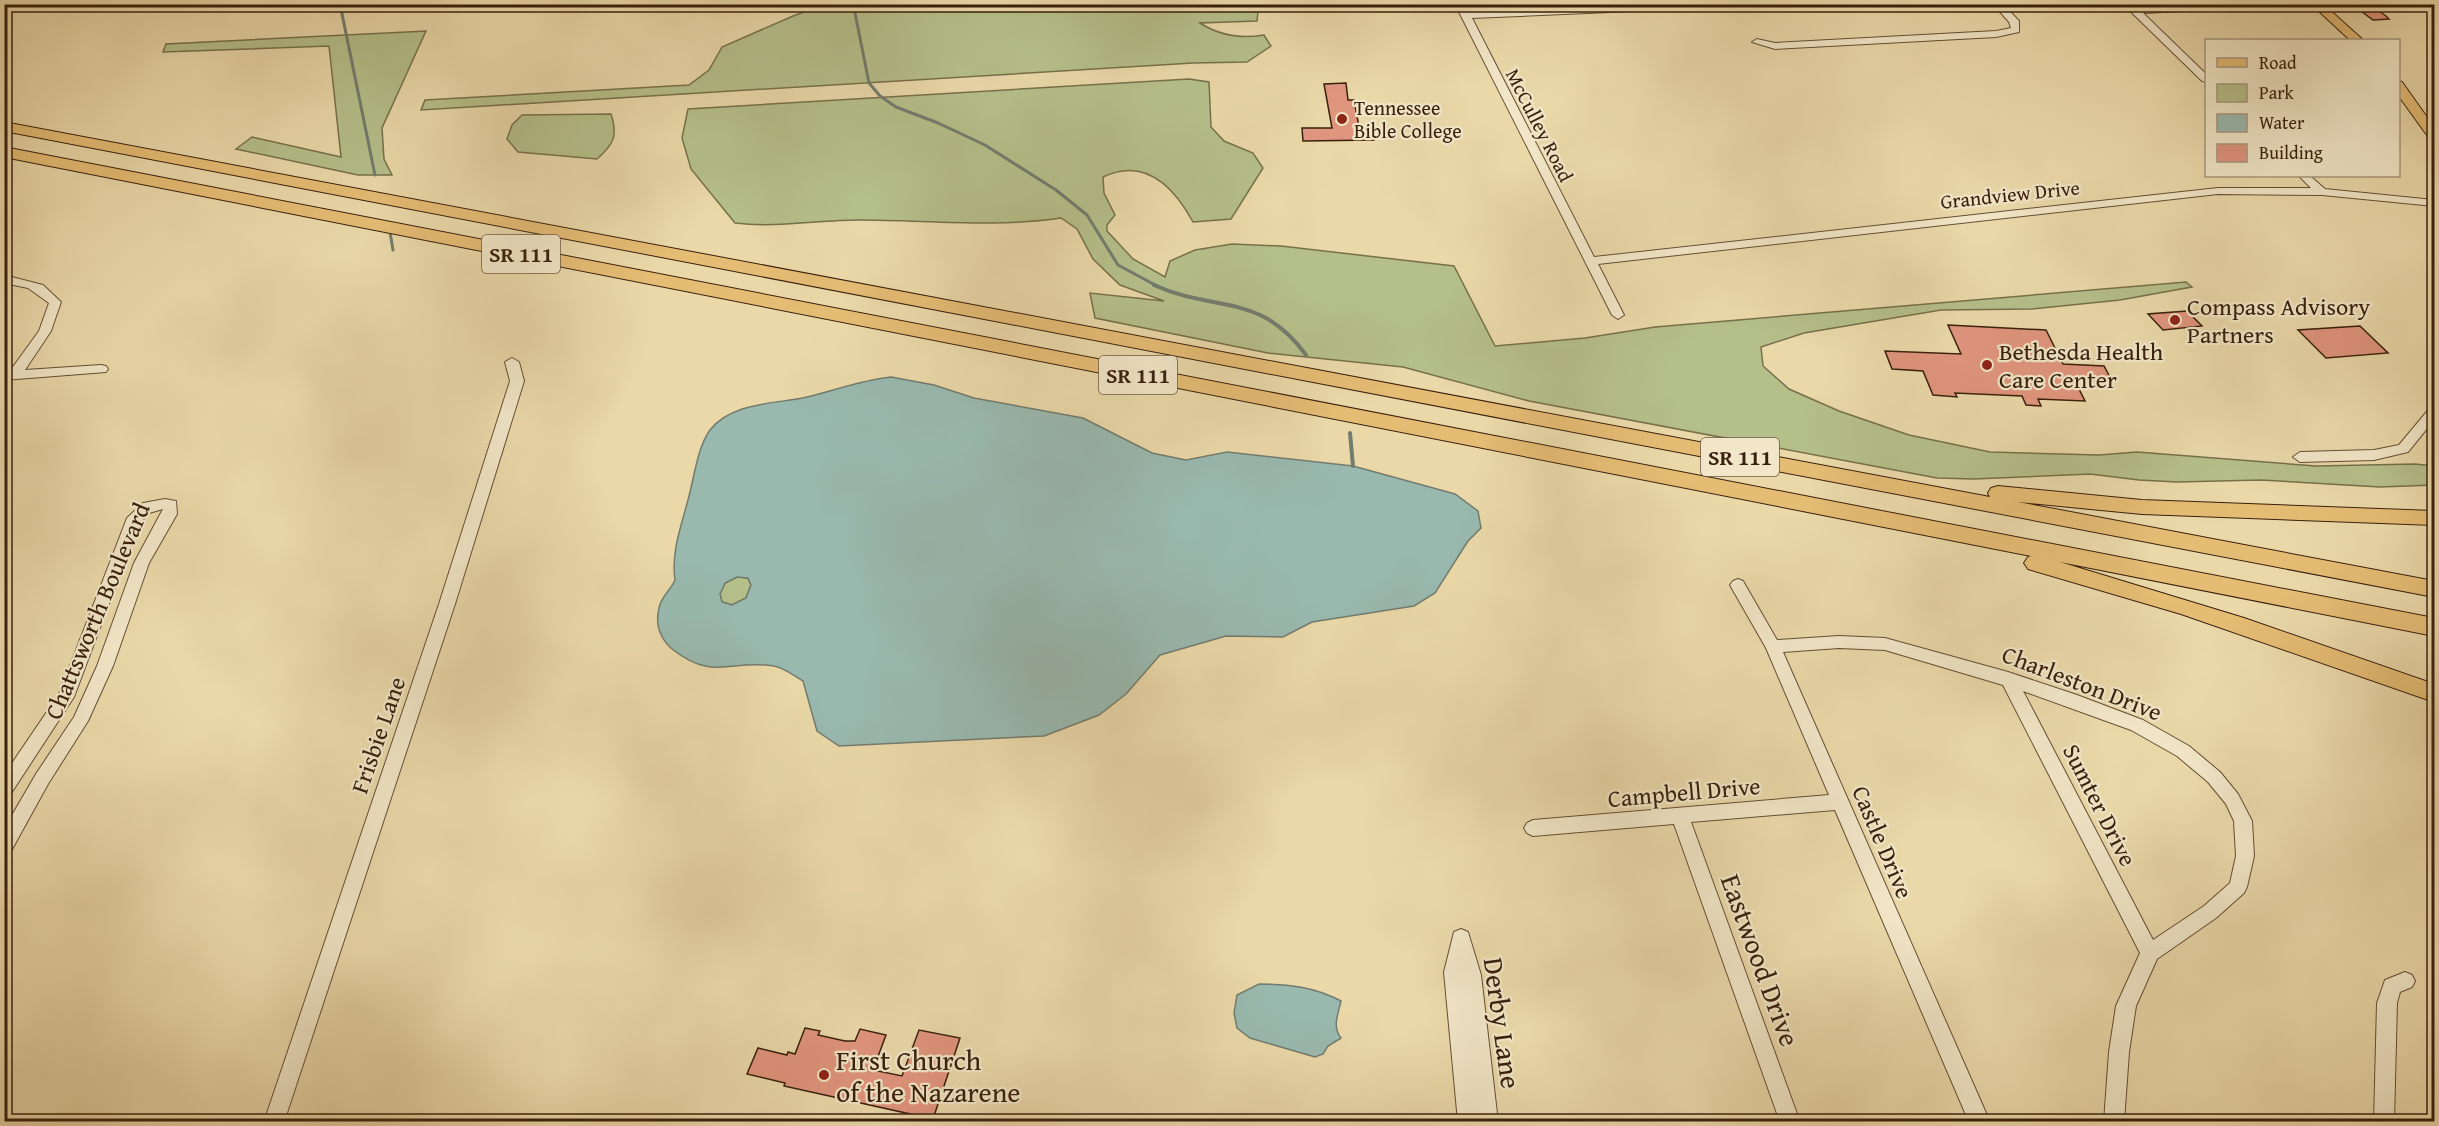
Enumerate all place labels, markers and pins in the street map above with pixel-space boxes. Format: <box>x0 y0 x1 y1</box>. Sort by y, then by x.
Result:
place label: Tennessee Bible College <box>1354 93 1462 145</box>
marker: Tennessee Bible College <box>1335 112 1349 126</box>
place label: Compass Advisory Partners <box>2187 289 2370 352</box>
marker: Compass Advisory Partners <box>2168 313 2182 327</box>
place label: Bethesda Health Care Center <box>1999 334 2164 397</box>
marker: Bethesda Health Care Center <box>1980 358 1994 372</box>
place label: First Church of the Nazarene <box>836 1039 1021 1112</box>
marker: First Church of the Nazarene <box>817 1068 831 1082</box>

